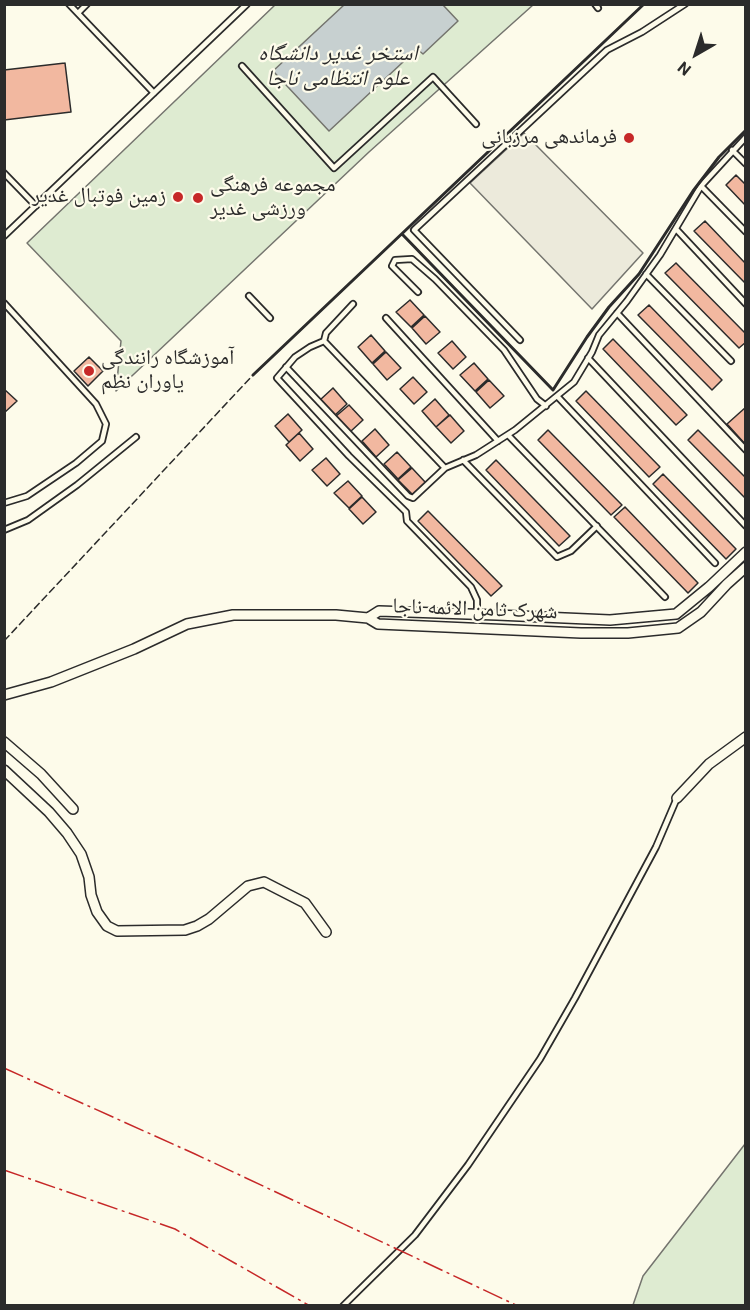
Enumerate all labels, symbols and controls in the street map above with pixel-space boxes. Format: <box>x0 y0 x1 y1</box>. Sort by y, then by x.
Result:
north arrow <box>666 24 726 84</box>
water label: استخر غدیر دانشگاه علوم انتظامی ناجا <box>258 41 418 92</box>
text: N <box>674 57 695 79</box>
place label: فرماندهی مرزبانی <box>481 125 617 151</box>
marker: فرماندهی مرزبانی <box>622 131 636 145</box>
place label: مجموعه فرهنگی ورزشی غدیر <box>210 173 336 223</box>
place label: زمین فوتبال غدیر <box>32 184 166 210</box>
marker: زمین فوتبال غدیر <box>171 190 185 204</box>
marker: مجموعه فرهنگی ورزشی غدیر <box>191 191 205 205</box>
place label: آموزشگاه رانندگی یاوران نظم <box>101 346 234 396</box>
marker: آموزشگاه رانندگی یاوران نظم <box>82 364 96 378</box>
street label: شهرک ثامن الائمه ناجا <box>392 595 558 625</box>

